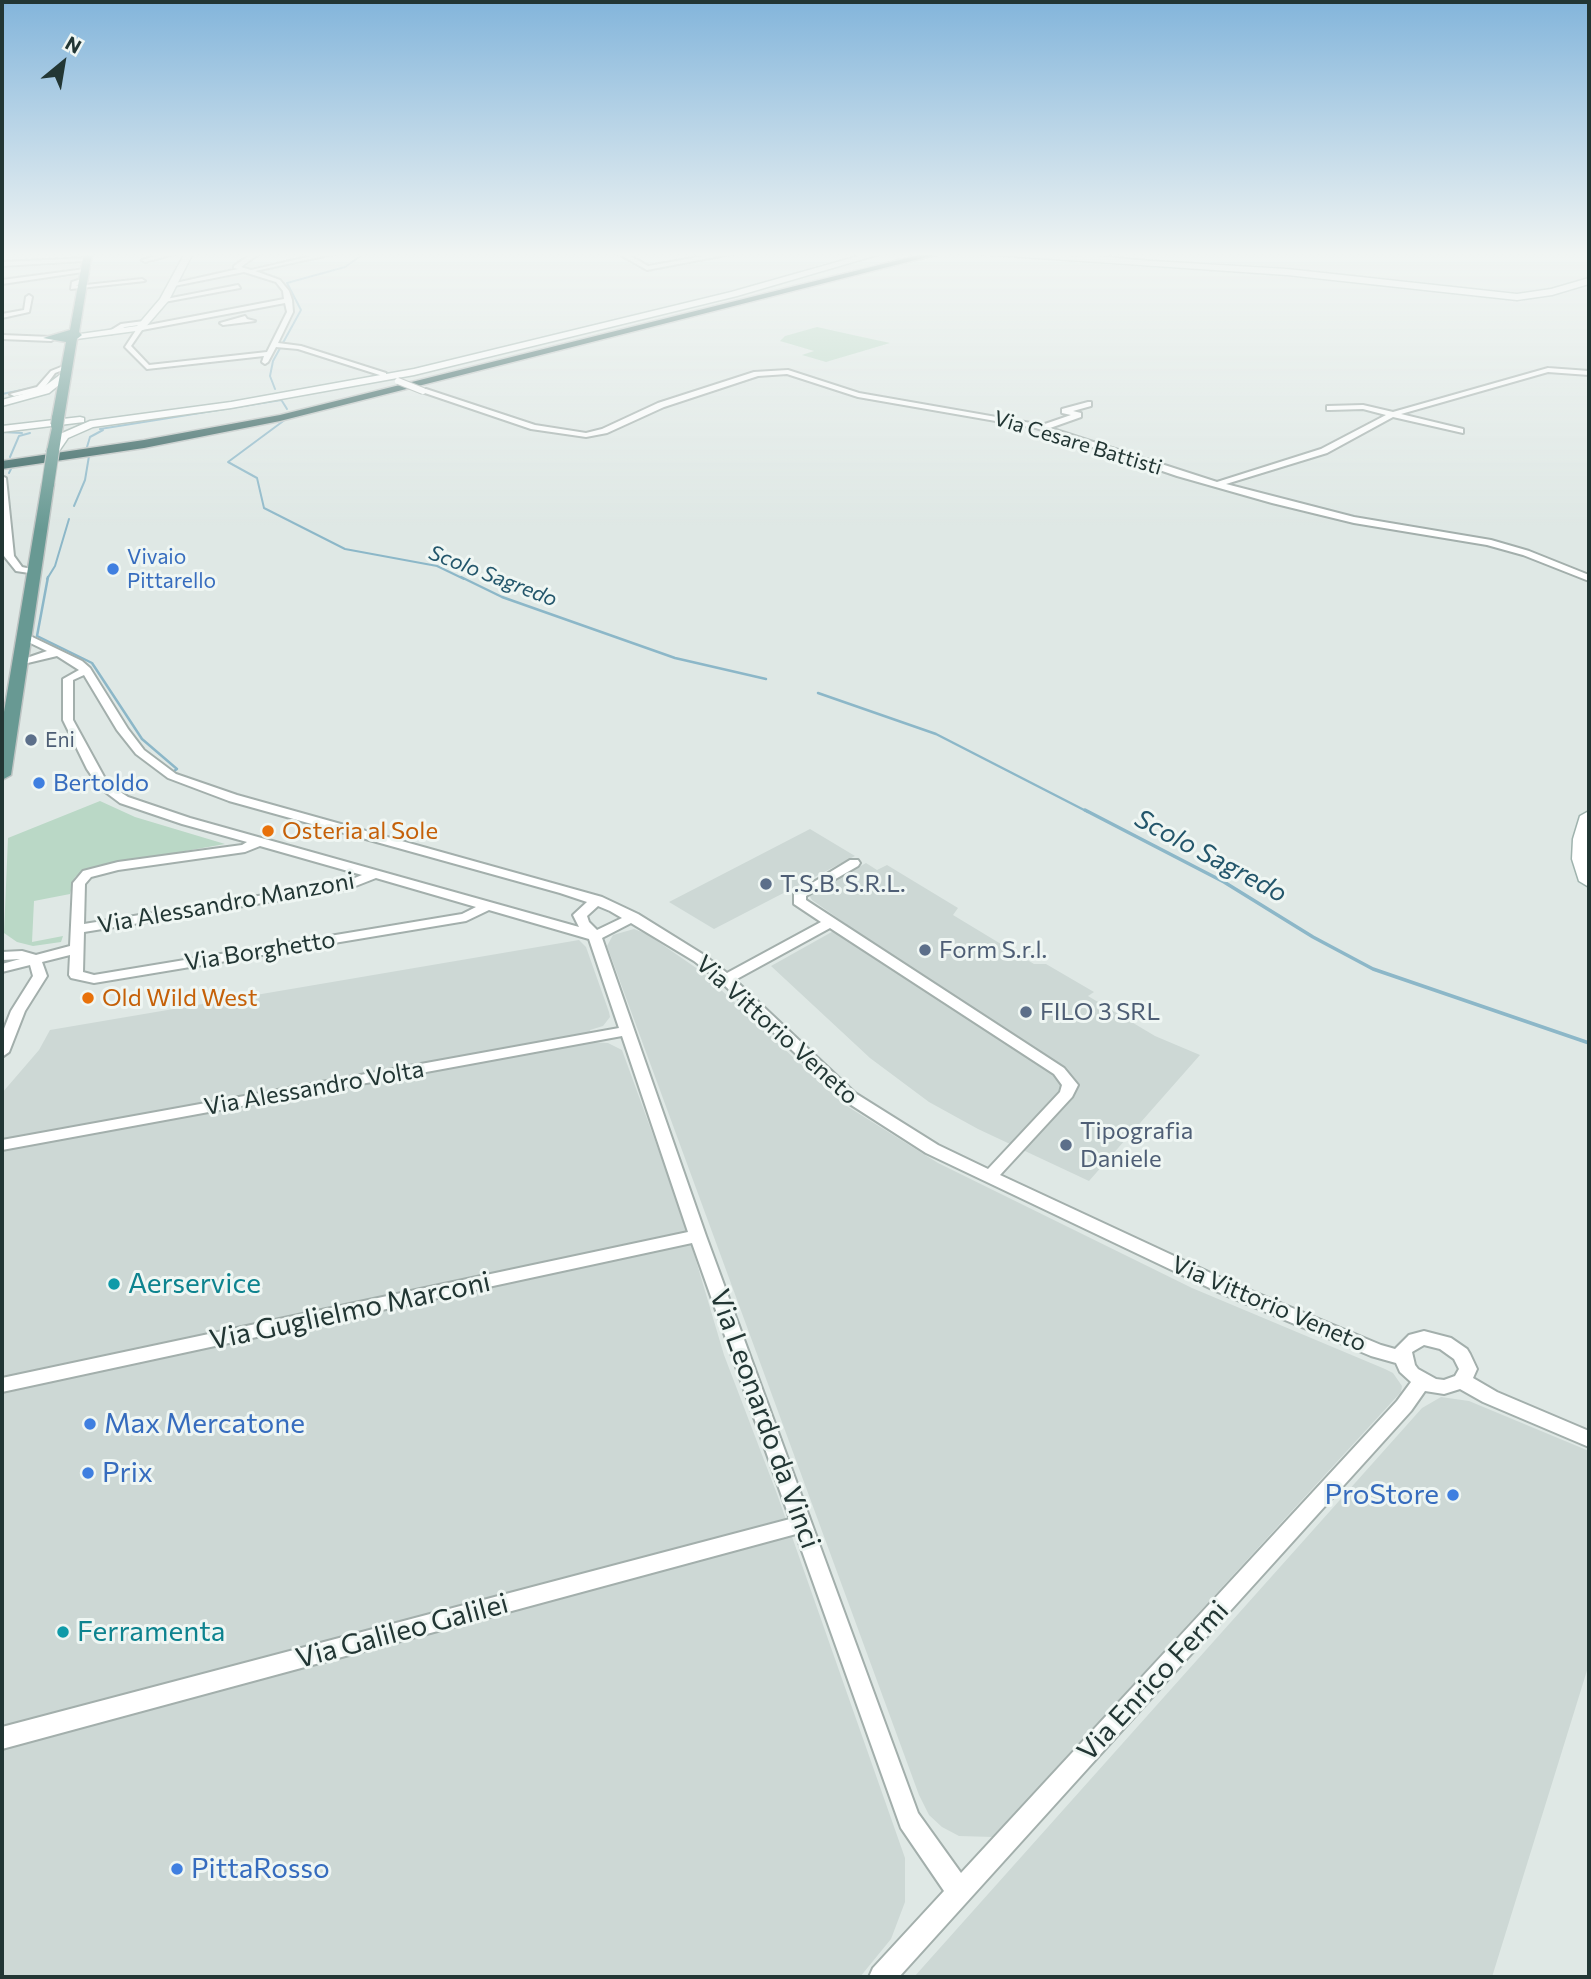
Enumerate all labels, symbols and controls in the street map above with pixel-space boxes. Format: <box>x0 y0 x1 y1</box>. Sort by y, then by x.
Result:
north arrow <box>28 28 98 98</box>
text: N <box>62 31 86 58</box>
street label: Via Cesare Battisti <box>991 405 1165 481</box>
water label: Scolo Sagredo <box>425 540 561 612</box>
place label: Vivaio Pittarello <box>127 544 216 594</box>
marker: Vivaio Pittarello <box>105 561 121 577</box>
place label: Eni <box>45 727 75 753</box>
marker: Eni <box>23 732 39 748</box>
place label: Bertoldo <box>53 769 149 797</box>
marker: Bertoldo <box>31 775 47 791</box>
water label: Scolo Sagredo <box>1130 803 1292 909</box>
place label: Osteria al Sole <box>282 817 438 845</box>
marker: Osteria al Sole <box>260 823 276 839</box>
street label: Via Alessandro Manzoni <box>95 866 357 940</box>
place label: T.S.B. S.R.L. <box>780 870 906 898</box>
marker: T.S.B. S.R.L. <box>758 876 774 892</box>
street label: Via Borghetto <box>183 925 337 977</box>
place label: Form S.r.l. <box>939 936 1047 964</box>
marker: Form S.r.l. <box>917 942 933 958</box>
street label: Via Vittorio Veneto <box>690 949 864 1111</box>
place label: Old Wild West <box>102 984 258 1012</box>
marker: Old Wild West <box>80 990 96 1006</box>
place label: FILO 3 SRL <box>1040 998 1160 1026</box>
marker: FILO 3 SRL <box>1018 1004 1034 1020</box>
street label: Via Alessandro Volta <box>202 1054 426 1122</box>
place label: Tipografia Daniele <box>1080 1117 1193 1173</box>
marker: Tipografia Daniele <box>1058 1137 1074 1153</box>
street label: Via Vittorio Veneto <box>1167 1250 1371 1358</box>
street label: Via Guglielmo Marconi <box>207 1265 493 1357</box>
place label: Aerservice <box>128 1267 261 1301</box>
marker: Aerservice <box>106 1276 122 1292</box>
street label: Via Leonardo da Vinci <box>702 1285 828 1553</box>
place label: Max Mercatone <box>104 1407 305 1441</box>
marker: Max Mercatone <box>82 1416 98 1432</box>
place label: Prix <box>102 1456 153 1490</box>
marker: Prix <box>80 1465 96 1481</box>
place label: ProStore <box>1324 1478 1439 1512</box>
marker: ProStore <box>1445 1487 1461 1503</box>
street label: Via Galileo Galilei <box>292 1587 512 1675</box>
street label: Via Enrico Fermi <box>1070 1594 1236 1768</box>
place label: Ferramenta <box>77 1615 225 1649</box>
marker: Ferramenta <box>55 1624 71 1640</box>
place label: PittaRosso <box>191 1852 330 1886</box>
marker: PittaRosso <box>169 1861 185 1877</box>

